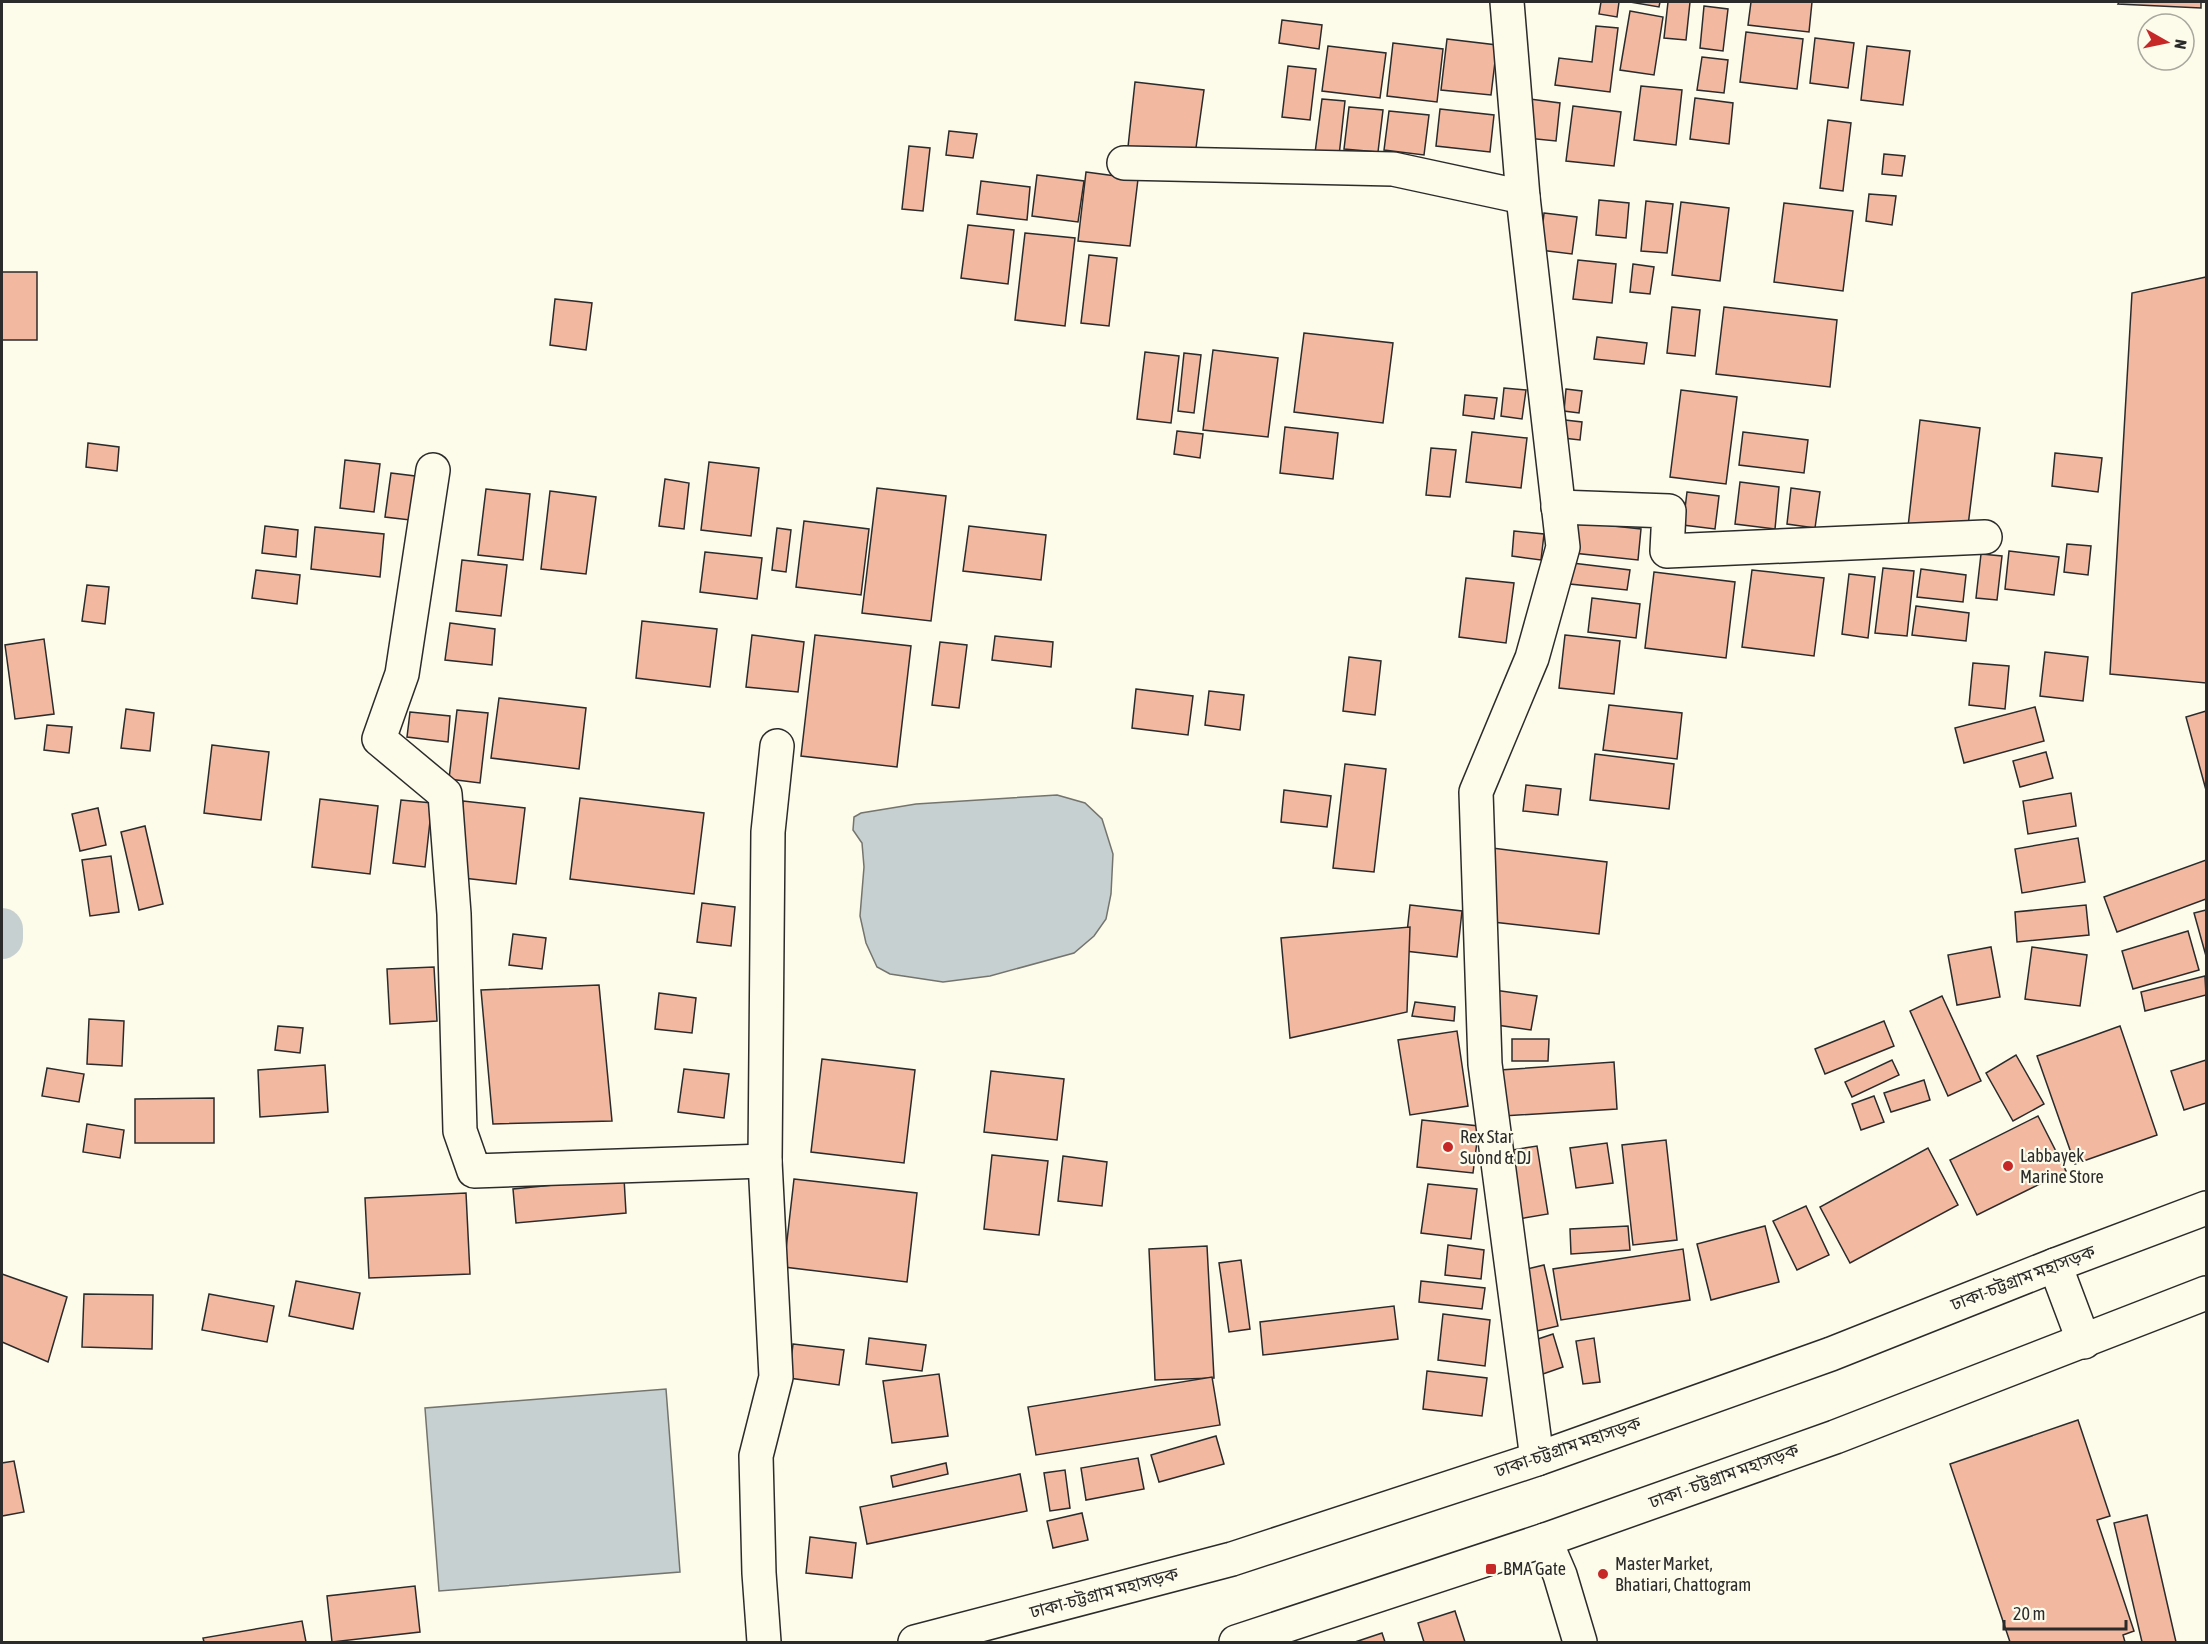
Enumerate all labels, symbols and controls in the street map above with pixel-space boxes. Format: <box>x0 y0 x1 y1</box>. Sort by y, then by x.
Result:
north arrow <box>2136 12 2196 72</box>
text: N <box>2171 38 2190 50</box>
place label: Rex Star Suond & DJ <box>1460 1126 1532 1168</box>
marker: Rex Star Suond & DJ <box>1441 1140 1455 1154</box>
place label: Labbayek Marine Store <box>2020 1145 2104 1187</box>
marker: Labbayek Marine Store <box>2001 1159 2015 1173</box>
street label: ঢাকা-চট্টগ্রাম মহাসড়ক <box>1947 1240 2098 1315</box>
street label: ঢাকা-চট্টগ্রাম মহাসড়ক <box>1491 1412 1644 1482</box>
street label: ঢাকা - চট্টগ্রাম মহাসড়ক <box>1645 1438 1802 1513</box>
place label: Master Market, Bhatiari, Chattogram <box>1615 1553 1751 1595</box>
place label: BMA Gate <box>1503 1558 1566 1579</box>
street label: ঢাকা-চট্টগ্রাম মহাসড়ক <box>1026 1562 1181 1623</box>
marker: BMA Gate <box>1484 1562 1498 1576</box>
marker: Master Market, Bhatiari, Chattogram <box>1596 1567 1610 1581</box>
scale bar <box>2004 1593 2126 1631</box>
text: 20 m <box>2013 1603 2045 1624</box>

